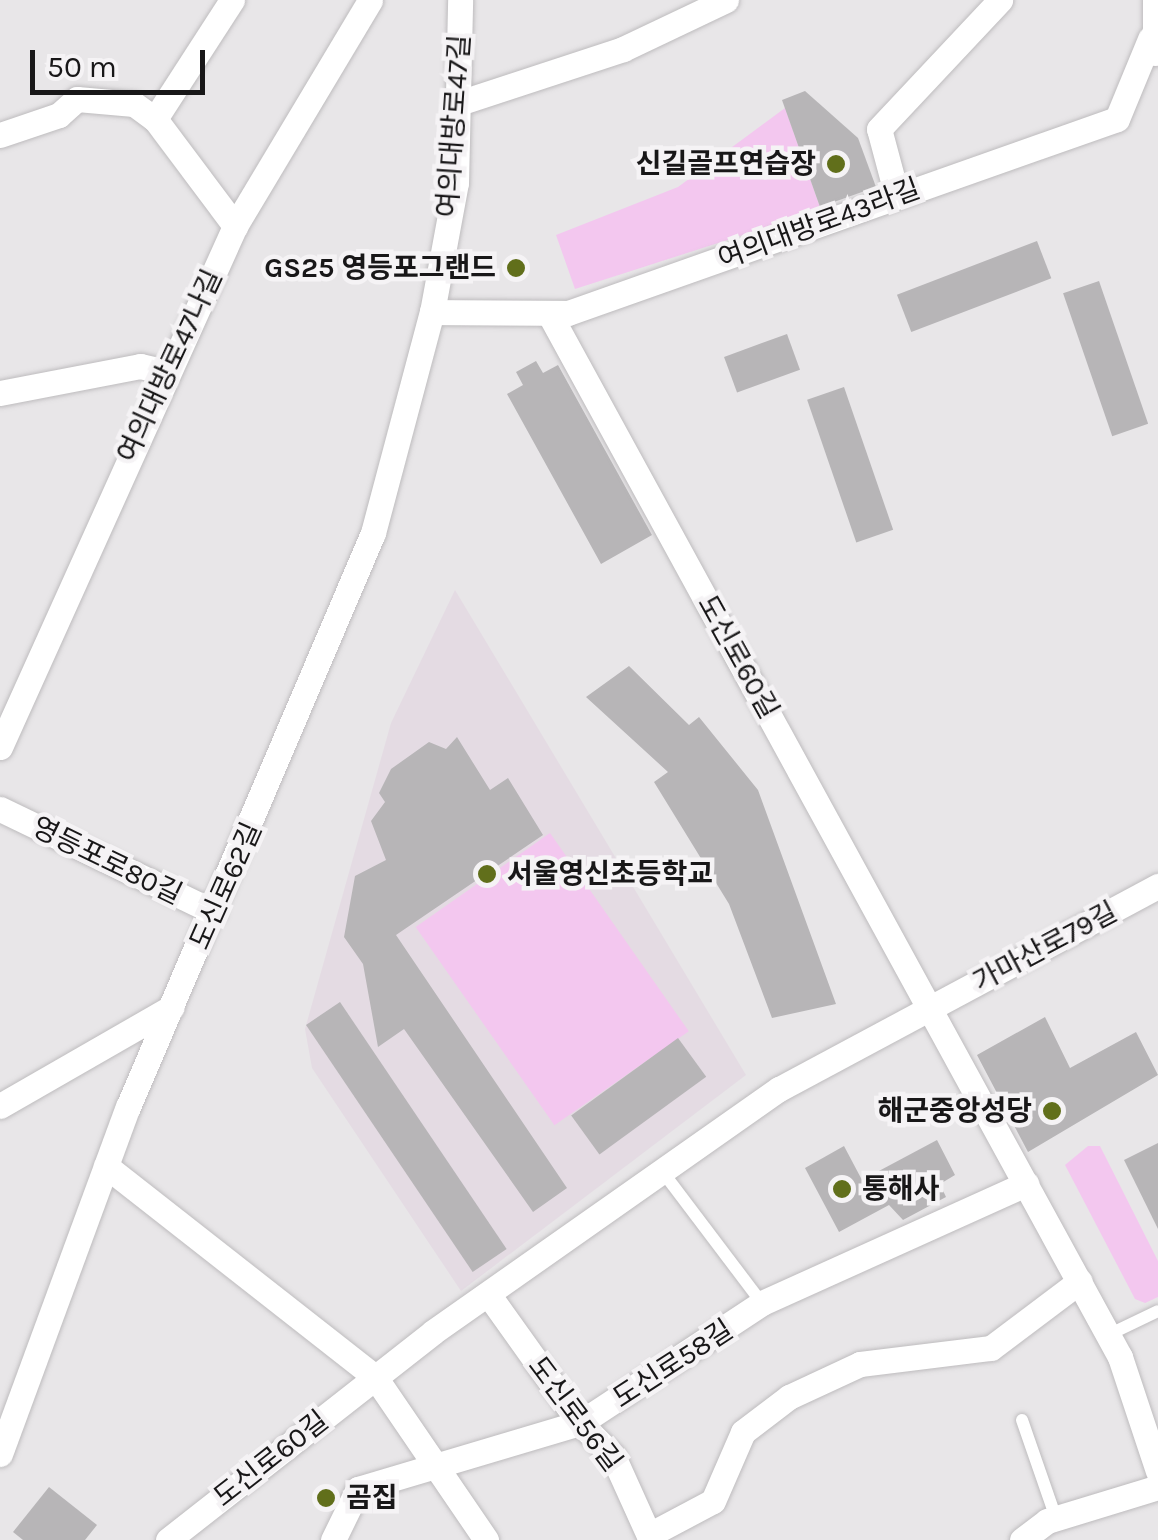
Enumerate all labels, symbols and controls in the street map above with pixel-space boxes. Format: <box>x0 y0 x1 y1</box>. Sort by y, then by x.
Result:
scale bar <box>35 30 210 92</box>
street label: 여의대방로47길 <box>431 33 477 219</box>
text: 50 m <box>47 49 117 85</box>
place label: 신길골프연습장 <box>636 147 816 181</box>
marker: 신길골프연습장 <box>825 153 847 175</box>
street label: 여의대방로43라길 <box>713 172 925 276</box>
place label: GS25 영등포그랜드 <box>264 251 496 285</box>
marker: GS25 영등포그랜드 <box>505 257 527 279</box>
street label: 여의대방로47나길 <box>111 264 229 468</box>
street label: 도신로60길 <box>690 590 786 724</box>
street label: 영등포로80길 <box>27 810 187 912</box>
street label: 도신로62길 <box>183 817 269 955</box>
place label: 서울영신초등학교 <box>507 857 713 891</box>
marker: 서울영신초등학교 <box>476 863 498 885</box>
street label: 가마산로79길 <box>967 895 1123 999</box>
place label: 해군중앙성당 <box>877 1094 1032 1128</box>
marker: 해군중앙성당 <box>1041 1100 1063 1122</box>
place label: 통해사 <box>862 1172 939 1206</box>
marker: 통해사 <box>831 1178 853 1200</box>
street label: 도신로58길 <box>607 1313 739 1415</box>
street label: 도신로56길 <box>521 1350 629 1478</box>
street label: 도신로60길 <box>207 1404 335 1514</box>
place label: 곰집 <box>346 1481 398 1515</box>
marker: 곰집 <box>315 1487 337 1509</box>

